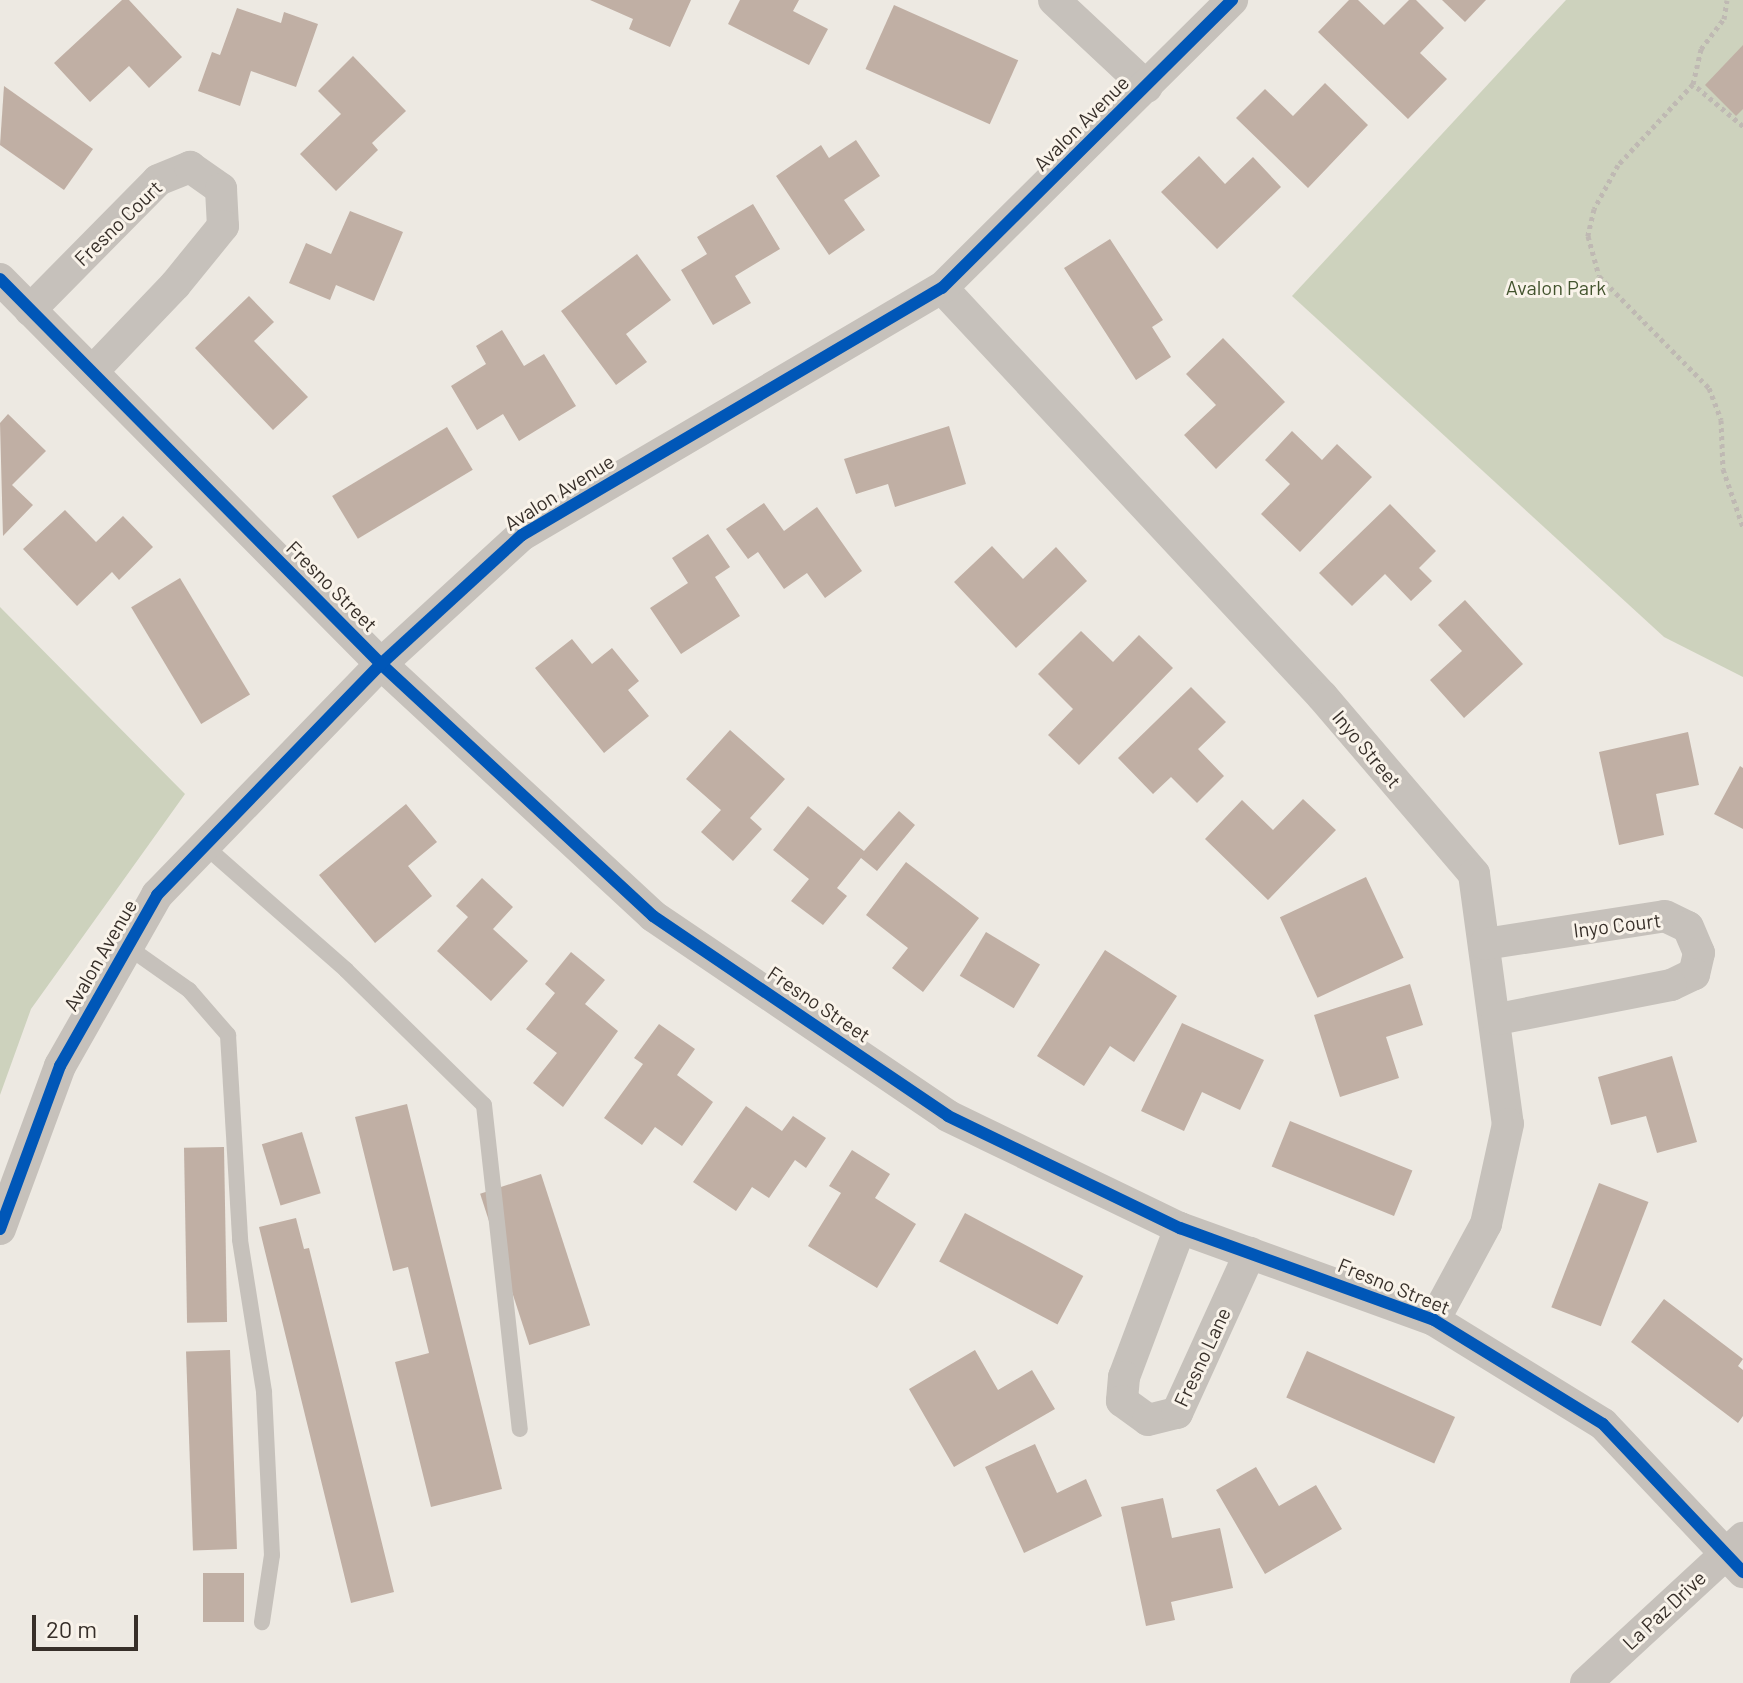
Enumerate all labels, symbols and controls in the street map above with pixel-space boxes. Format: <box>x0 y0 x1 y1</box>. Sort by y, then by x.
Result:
street label: Avalon Avenue <box>1028 70 1134 176</box>
street label: Fresno Court <box>69 175 167 271</box>
park label: Avalon Park <box>1506 275 1606 299</box>
street label: Avalon Avenue <box>500 449 618 535</box>
street label: Fresno Street <box>282 536 382 636</box>
street label: Inyo Street <box>1328 705 1406 793</box>
street label: Avalon Avenue <box>58 895 142 1015</box>
street label: Inyo Court <box>1572 908 1662 942</box>
street label: Fresno Street <box>763 961 875 1047</box>
street label: Fresno Street <box>1335 1253 1453 1319</box>
street label: Fresno Lane <box>1169 1304 1235 1410</box>
street label: La Paz Drive <box>1617 1565 1711 1655</box>
scale bar <box>36 1599 142 1649</box>
text: 20 m <box>46 1614 97 1643</box>

